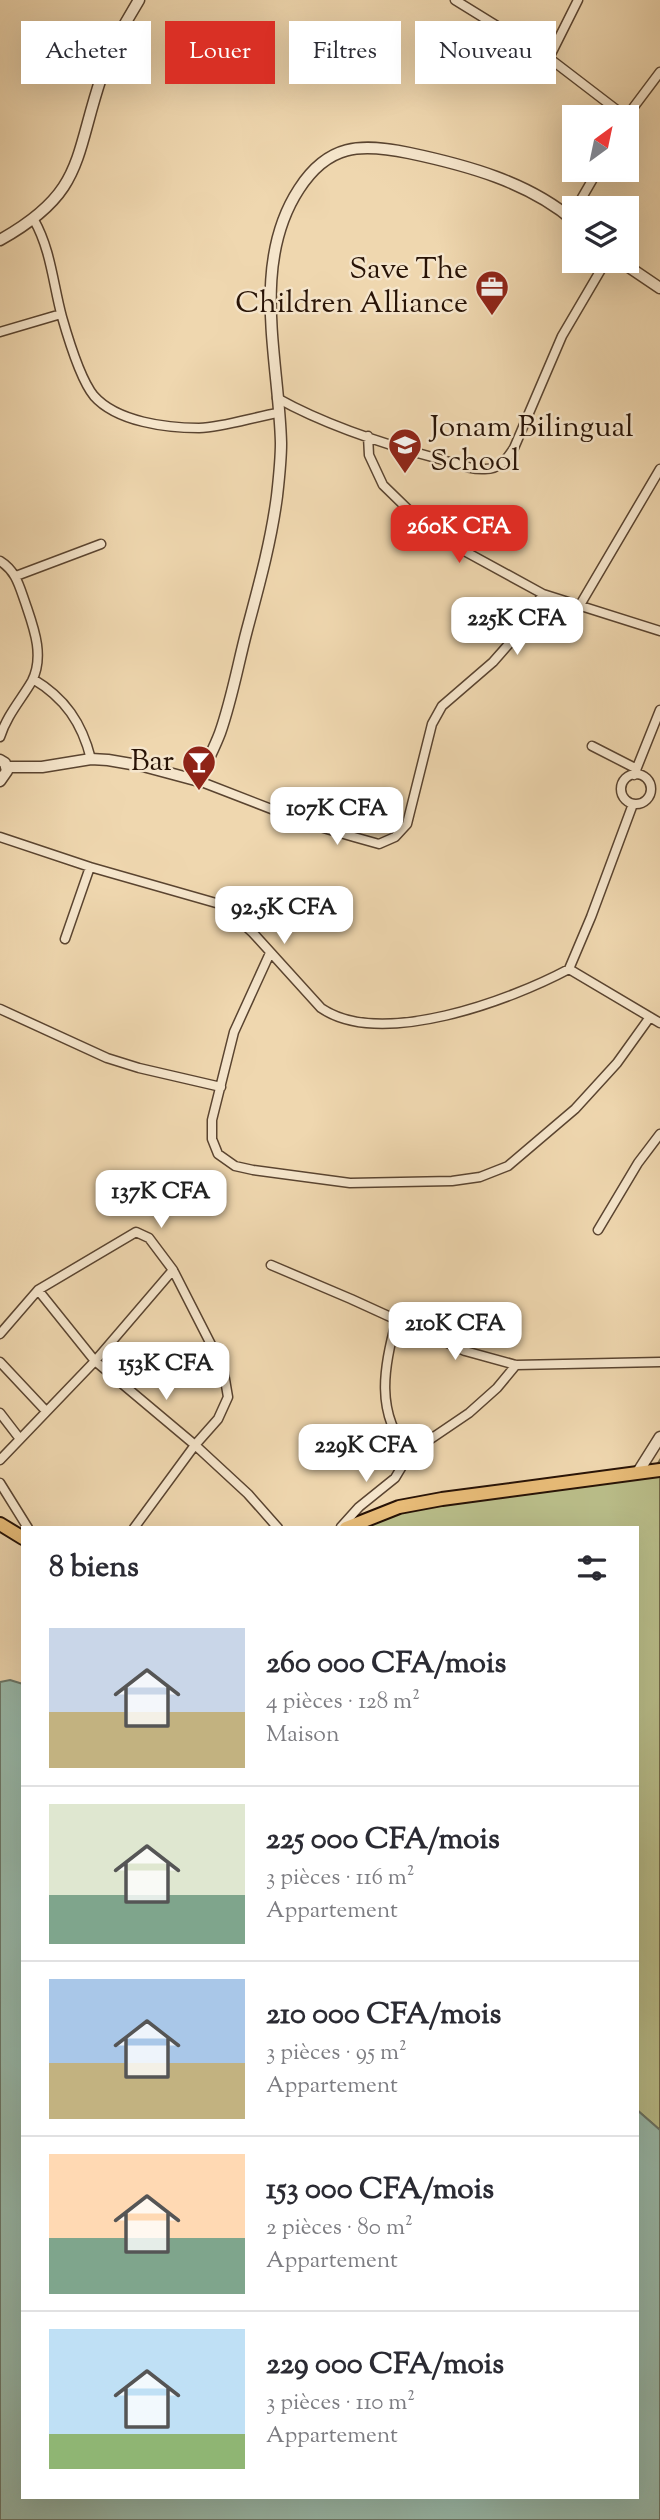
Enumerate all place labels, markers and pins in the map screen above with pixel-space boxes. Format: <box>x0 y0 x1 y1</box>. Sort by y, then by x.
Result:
place label: Save The Children Alliance <box>235 249 468 326</box>
office icon: Save The Children Alliance <box>473 268 511 317</box>
place label: Jonam Bilingual School <box>428 407 634 484</box>
school or university icon: Jonam Bilingual School <box>386 426 424 475</box>
pin: 260K CFA <box>387 505 531 565</box>
pin: 225K CFA <box>445 598 589 657</box>
place label: Bar <box>130 741 174 784</box>
bar icon: Bar <box>180 743 218 792</box>
pin: 107K CFA <box>265 788 409 847</box>
pin: 92.5K CFA <box>204 886 364 946</box>
pin: 137K CFA <box>89 1170 233 1230</box>
pin: 210K CFA <box>383 1302 527 1362</box>
pin: 153K CFA <box>94 1342 238 1402</box>
pin: 229K CFA <box>294 1424 438 1484</box>

